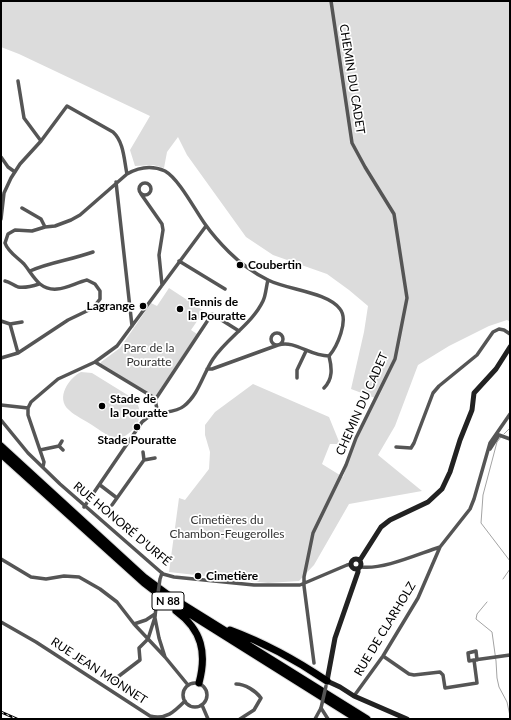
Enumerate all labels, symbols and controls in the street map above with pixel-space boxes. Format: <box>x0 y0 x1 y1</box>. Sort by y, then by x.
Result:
street label: CHEMIN DU CADET <box>336 23 368 135</box>
place label: Coubertin <box>248 258 302 272</box>
marker: Coubertin <box>235 260 245 270</box>
place label: Tennis de la Pouratte <box>188 295 246 323</box>
place label: Lagrange <box>86 299 135 313</box>
marker: Lagrange <box>138 301 148 311</box>
marker: Tennis de la Pouratte <box>175 304 185 314</box>
park label: Parc de la Pouratte <box>124 341 174 369</box>
street label: CHEMIN DU CADET <box>333 350 391 458</box>
place label: Stade de la Pouratte <box>110 392 168 420</box>
marker: Stade de la Pouratte <box>97 401 107 411</box>
marker: Stade Pouratte <box>132 422 142 432</box>
place label: Stade Pouratte <box>97 433 177 447</box>
street label: RUE HONORÉ D'URFÉ <box>70 479 174 569</box>
park label: Cimetières du Chambon-Feugerolles <box>169 513 285 541</box>
place label: Cimetière <box>206 569 258 583</box>
marker: Cimetière <box>193 571 203 581</box>
street label: RUE DE CLARHOLZ <box>351 579 419 679</box>
road number: N 88 <box>152 592 184 610</box>
street label: RUE JEAN MONNET <box>48 635 150 707</box>

